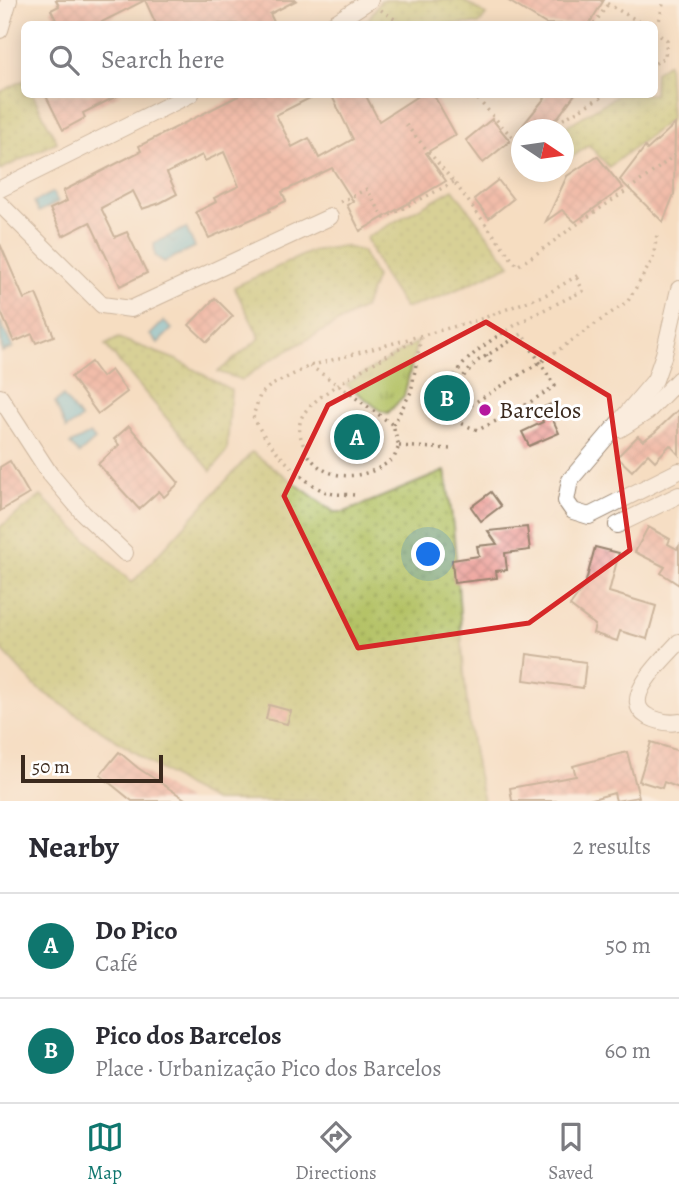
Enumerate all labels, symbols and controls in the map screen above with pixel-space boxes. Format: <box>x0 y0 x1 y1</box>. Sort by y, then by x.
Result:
search box <box>21 21 658 98</box>
icon: search <box>45 41 83 79</box>
text: Search here <box>101 42 225 77</box>
north arrow <box>511 119 574 182</box>
pin: B <box>424 372 470 424</box>
place label: Barcelos <box>499 394 582 426</box>
marker: Barcelos <box>477 402 493 418</box>
pin: A <box>334 411 380 463</box>
your location <box>411 537 445 571</box>
scale bar <box>21 752 163 784</box>
text: 50 m <box>32 754 70 780</box>
text: Nearby <box>28 827 119 867</box>
text: 2 results <box>573 831 651 862</box>
text: Do Pico <box>95 913 178 948</box>
text: A <box>44 930 58 961</box>
text: 50 m <box>605 930 651 961</box>
text: Café <box>95 948 138 979</box>
text: Pico dos Barcelos <box>95 1018 282 1053</box>
text: B <box>44 1035 58 1066</box>
text: 60 m <box>604 1035 651 1066</box>
text: Place · Urbanização Pico dos Barcelos <box>95 1053 441 1084</box>
tab: Map <box>86 1118 124 1186</box>
tab: Directions <box>295 1118 377 1186</box>
tab: Saved <box>548 1118 593 1186</box>

